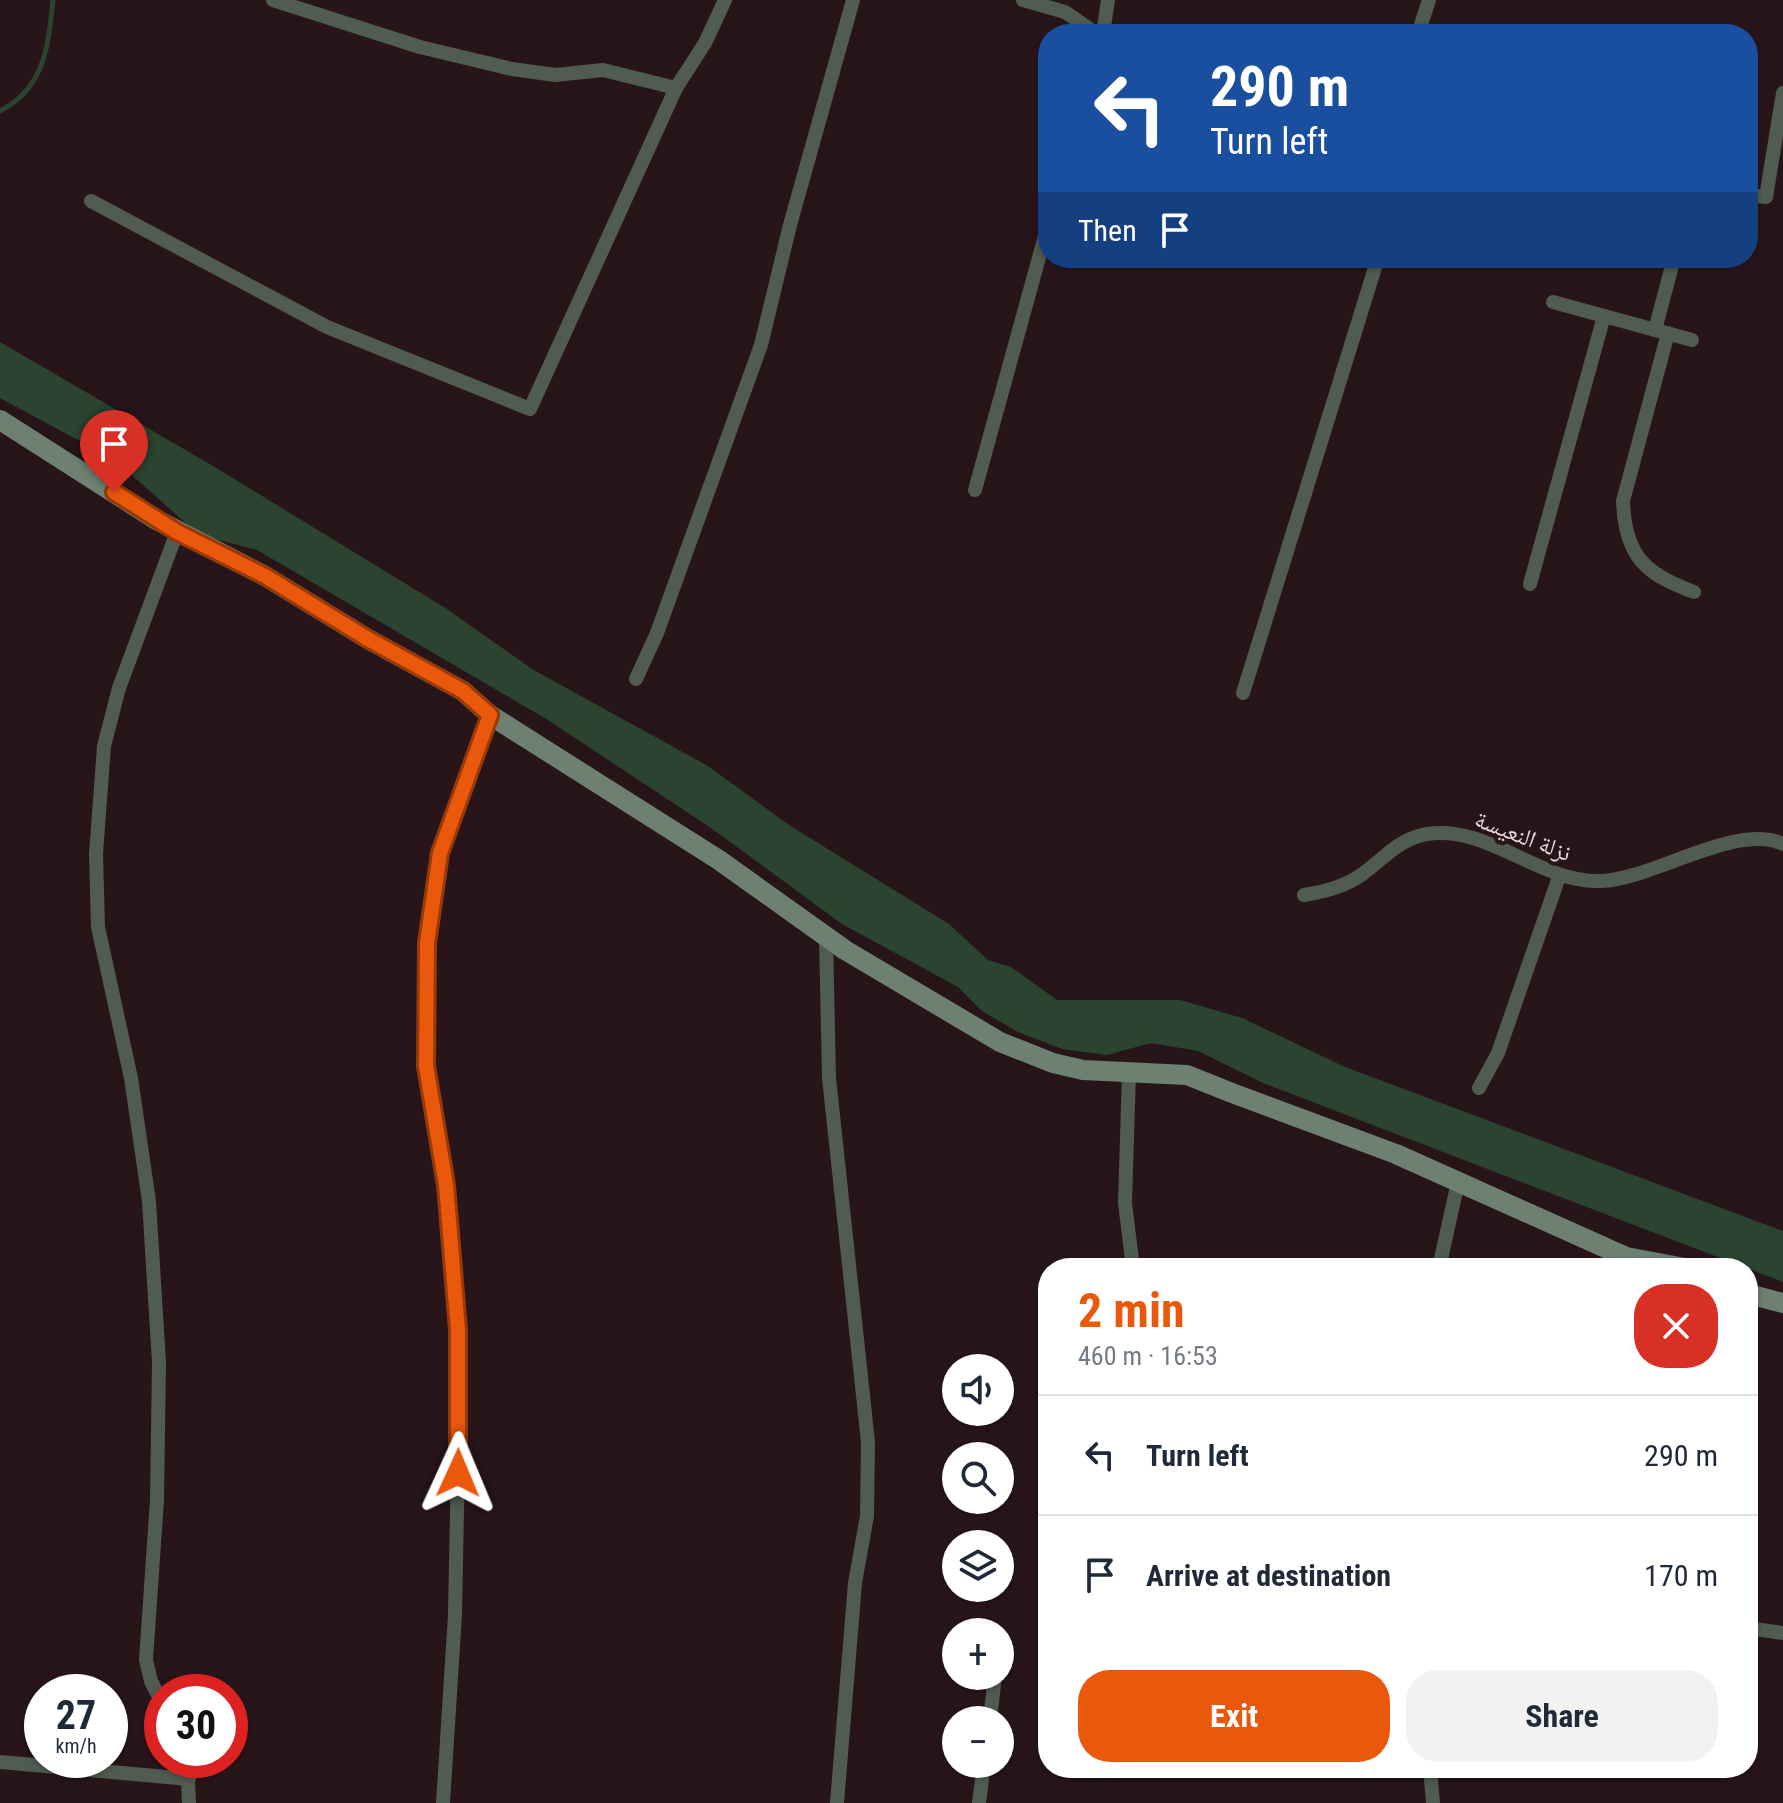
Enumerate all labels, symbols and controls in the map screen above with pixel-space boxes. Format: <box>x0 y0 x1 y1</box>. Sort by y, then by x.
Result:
text: 290 m <box>1210 54 1349 120</box>
icon: left <box>1078 56 1182 160</box>
text: Turn left <box>1210 121 1328 163</box>
icon: arrive <box>1153 208 1197 252</box>
text: Then <box>1078 213 1137 248</box>
pin <box>80 410 148 492</box>
icon: arrive <box>92 422 136 466</box>
street label: نزلة النعيسة <box>1471 805 1575 867</box>
text: 2 min <box>1078 1282 1185 1339</box>
button: close <box>1634 1284 1718 1368</box>
text: 460 m · 16:53 <box>1078 1341 1218 1371</box>
map controls <box>942 1354 1014 1778</box>
button: sound <box>942 1354 1014 1426</box>
position arrow <box>416 1431 500 1515</box>
icon: left <box>1078 1433 1122 1477</box>
text: Turn left <box>1146 1438 1249 1473</box>
text: 290 m <box>1644 1438 1718 1473</box>
button: search <box>942 1442 1014 1514</box>
button: layers <box>942 1530 1014 1602</box>
icon: arrive <box>1078 1553 1122 1597</box>
text: Arrive at destination <box>1146 1558 1391 1593</box>
text: 170 m <box>1644 1558 1718 1593</box>
button: + <box>942 1618 1014 1690</box>
button: Exit <box>1078 1670 1390 1762</box>
button: Share <box>1406 1670 1718 1762</box>
speed limit sign: 30 <box>144 1674 248 1778</box>
text: 27 <box>56 1692 96 1739</box>
button: − <box>942 1706 1014 1778</box>
text: km/h <box>55 1734 97 1758</box>

